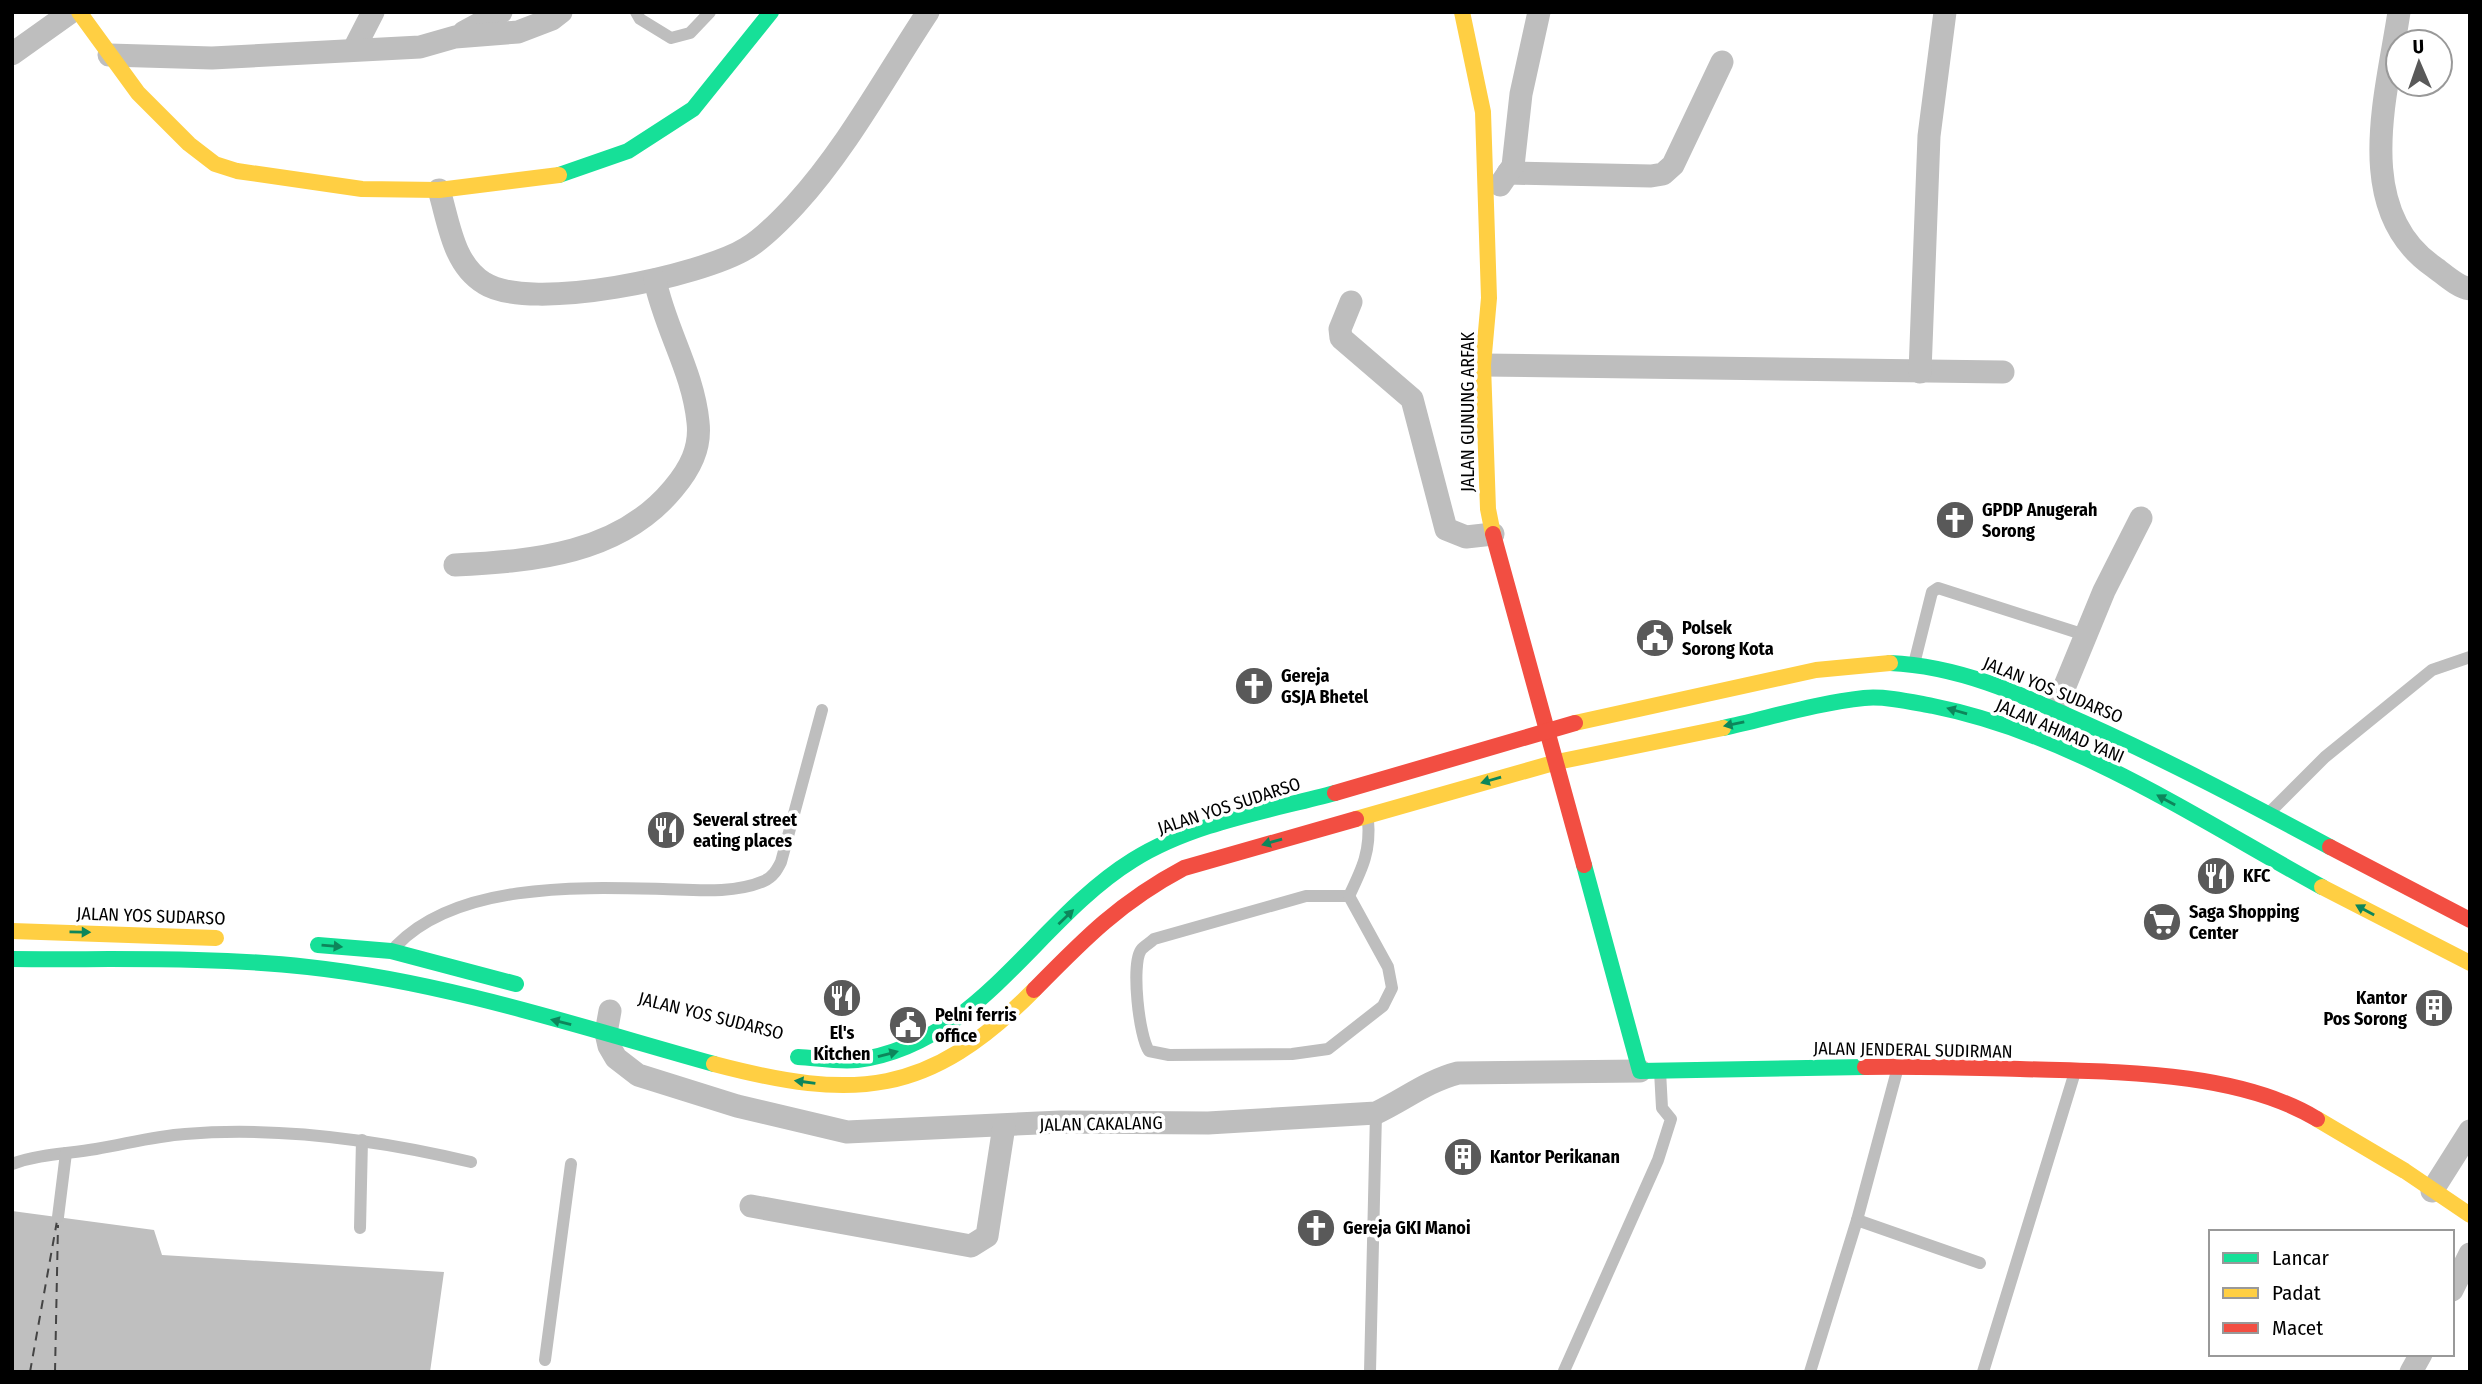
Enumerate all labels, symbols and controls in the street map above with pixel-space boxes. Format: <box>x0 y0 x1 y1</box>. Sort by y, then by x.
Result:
north arrow <box>2384 28 2454 98</box>
text: U <box>2412 35 2424 58</box>
street label: JALAN GUNUNG ARFAK <box>1457 331 1479 492</box>
church icon: GPDP Anugerah Sorong <box>1934 499 1976 541</box>
place label: GPDP Anugerah Sorong <box>1982 499 2097 542</box>
public building icon: Polsek Sorong Kota <box>1634 617 1676 659</box>
place label: Polsek Sorong Kota <box>1682 617 1774 660</box>
street label: JALAN YOS SUDARSO <box>1980 652 2126 728</box>
church icon: Gereja GSJA Bhetel <box>1233 665 1275 707</box>
place label: Gereja GSJA Bhetel <box>1281 665 1368 708</box>
street label: JALAN AHMAD YANI <box>1992 694 2128 768</box>
one-way arrow <box>1947 705 1968 715</box>
one-way arrow <box>1723 719 1745 730</box>
street label: JALAN YOS SUDARSO <box>1155 773 1303 839</box>
one-way arrow <box>1480 776 1501 786</box>
one-way arrow <box>2156 794 2176 806</box>
restaurant icon: Several street eating places <box>645 809 687 851</box>
place label: Several street eating places <box>693 809 798 852</box>
one-way arrow <box>1261 837 1282 847</box>
restaurant icon: KFC <box>2195 855 2237 897</box>
place label: KFC <box>2243 865 2271 887</box>
supermarket icon: Saga Shopping Center <box>2141 901 2183 943</box>
place label: Saga Shopping Center <box>2189 901 2299 944</box>
street label: JALAN YOS SUDARSO <box>76 902 226 930</box>
one-way arrow <box>2355 904 2375 916</box>
one-way arrow <box>1057 909 1074 925</box>
one-way arrow <box>70 926 92 938</box>
one-way arrow <box>321 941 343 952</box>
restaurant icon: El's Kitchen <box>821 977 863 1019</box>
street label: JALAN YOS SUDARSO <box>636 987 786 1045</box>
place label: Kantor Pos Sorong <box>2323 987 2407 1030</box>
building icon: Kantor Pos Sorong <box>2413 987 2455 1029</box>
public building icon: Pelni ferris office <box>887 1004 929 1046</box>
place label: Pelni ferris office <box>935 1004 1017 1047</box>
one-way arrow <box>550 1016 572 1027</box>
place label: El's Kitchen <box>814 1022 870 1065</box>
street label: JALAN JENDERAL SUDIRMAN <box>1813 1037 2013 1063</box>
one-way arrow <box>878 1048 899 1058</box>
one-way arrow <box>794 1076 816 1087</box>
street label: JALAN CAKALANG <box>1039 1112 1163 1136</box>
building icon: Kantor Perikanan <box>1442 1136 1484 1178</box>
place label: Kantor Perikanan <box>1490 1146 1620 1168</box>
church icon: Gereja GKI Manoi <box>1295 1207 1337 1249</box>
place label: Gereja GKI Manoi <box>1343 1217 1471 1239</box>
legend <box>2209 1230 2454 1356</box>
text: Lancar <box>2272 1245 2330 1271</box>
text: Padat <box>2272 1280 2321 1306</box>
text: Macet <box>2272 1315 2323 1341</box>

